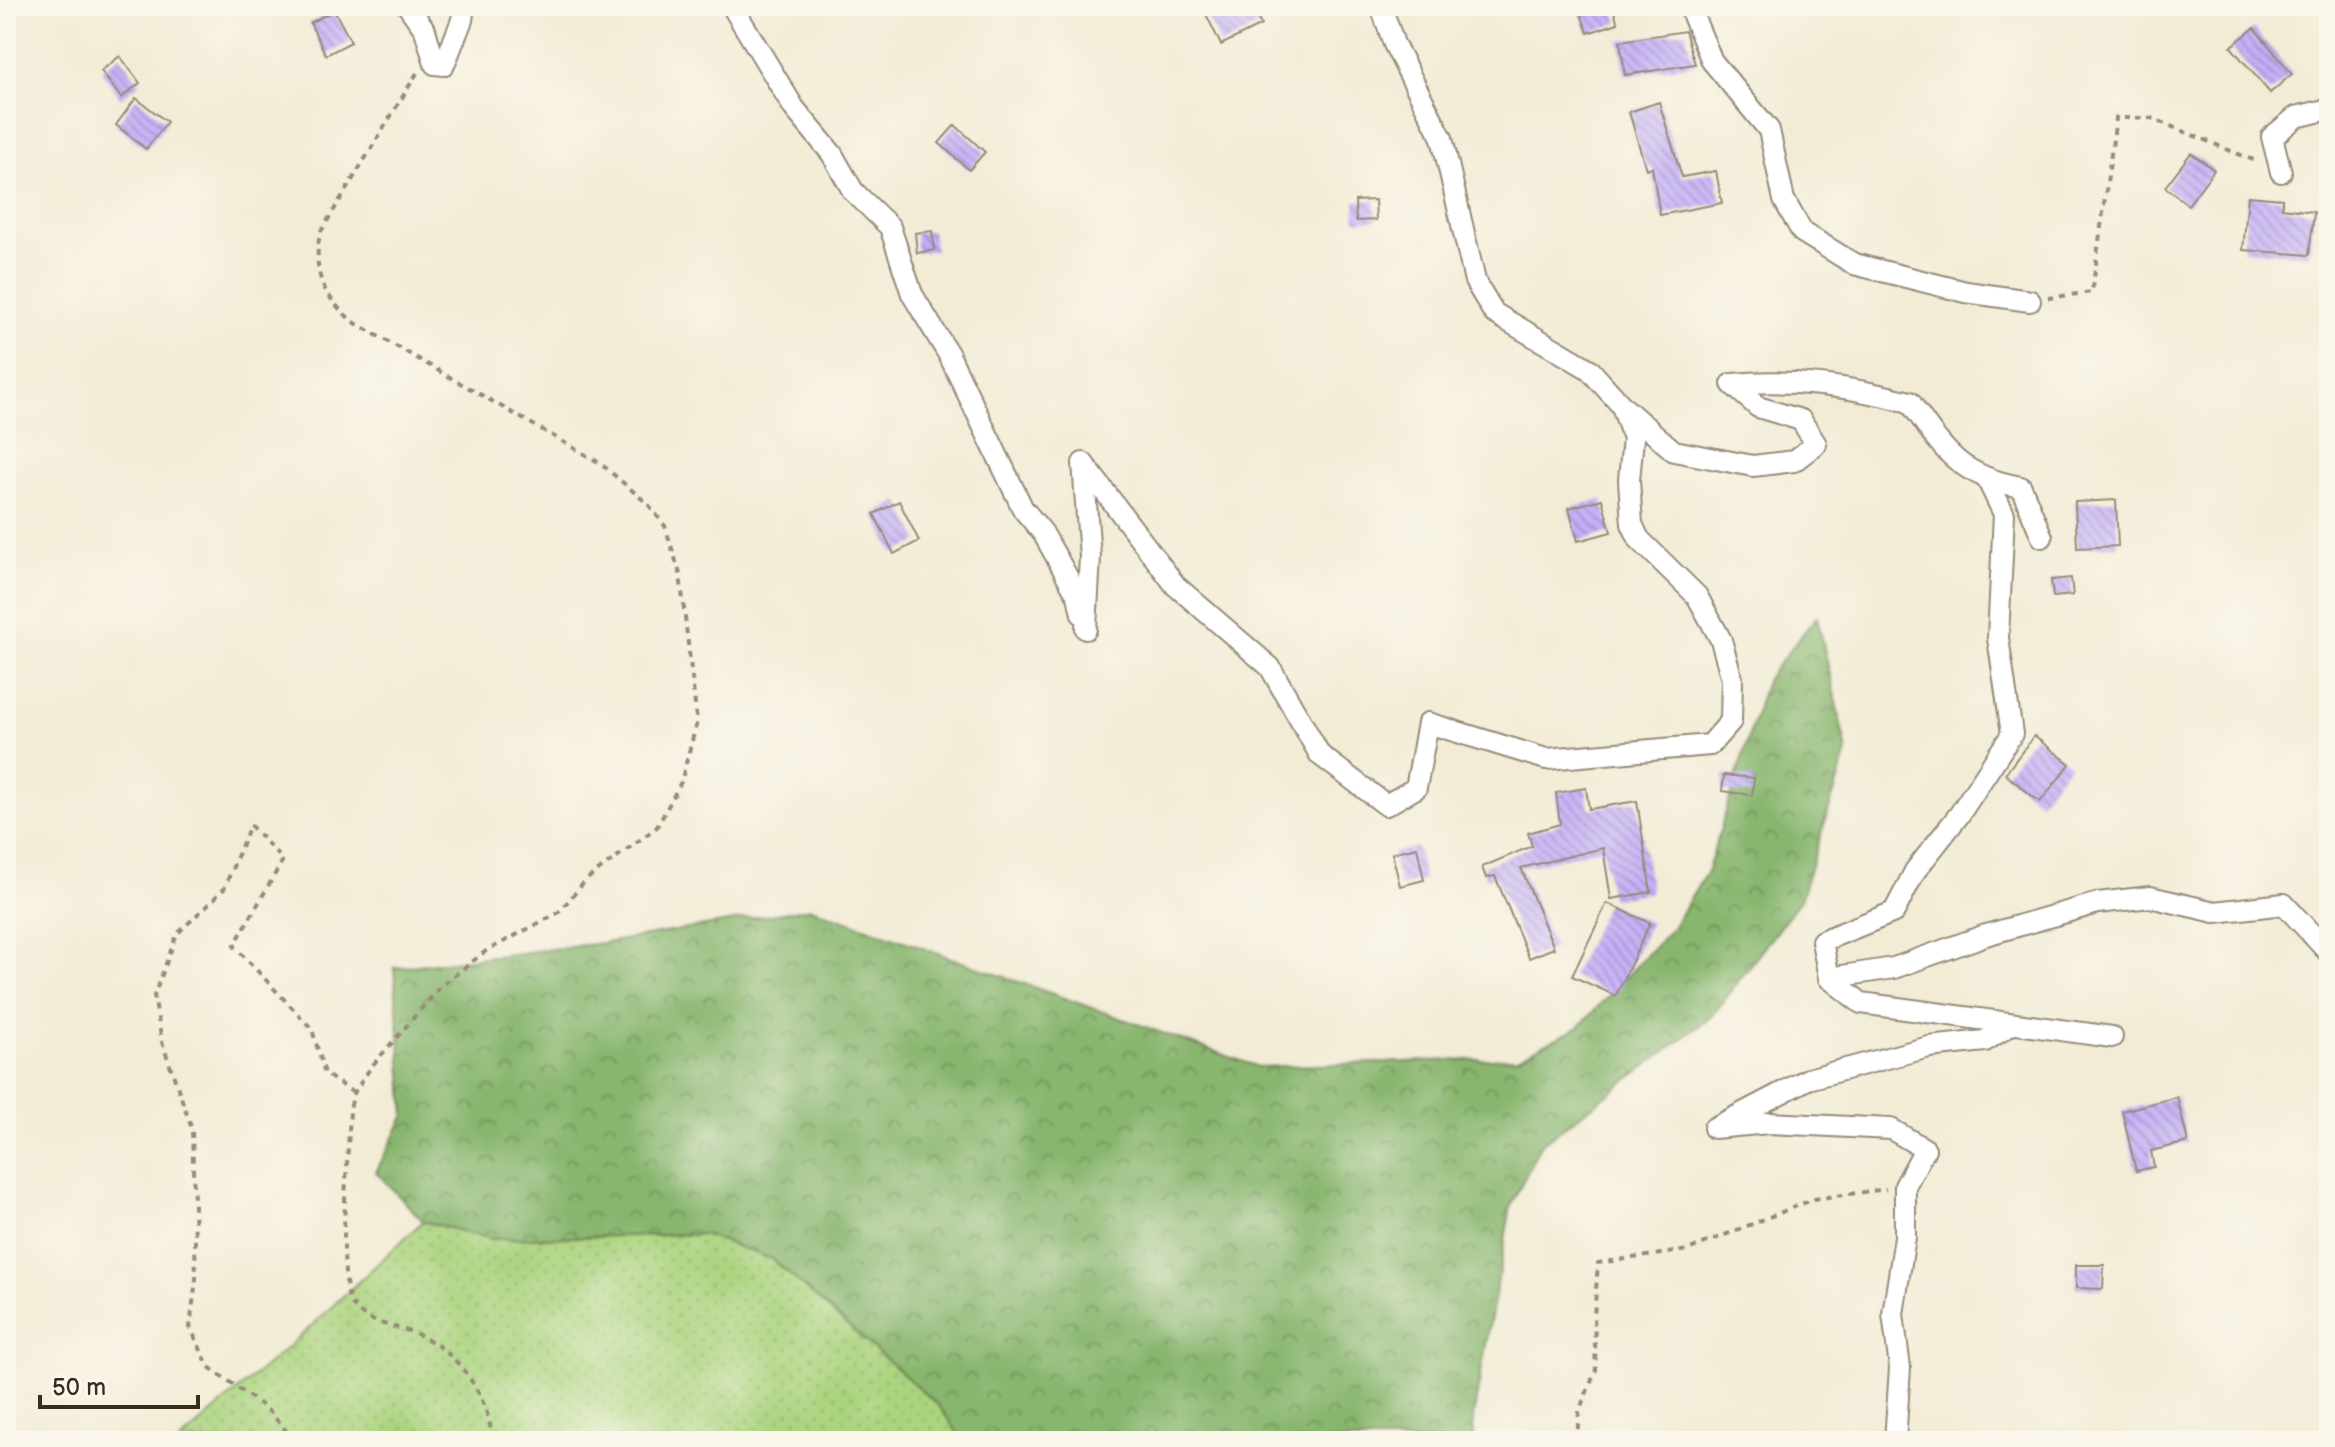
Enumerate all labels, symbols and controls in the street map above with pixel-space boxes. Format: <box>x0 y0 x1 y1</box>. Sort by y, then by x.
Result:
scale bar <box>40 1359 198 1409</box>
text: 50 m <box>52 1373 106 1402</box>

